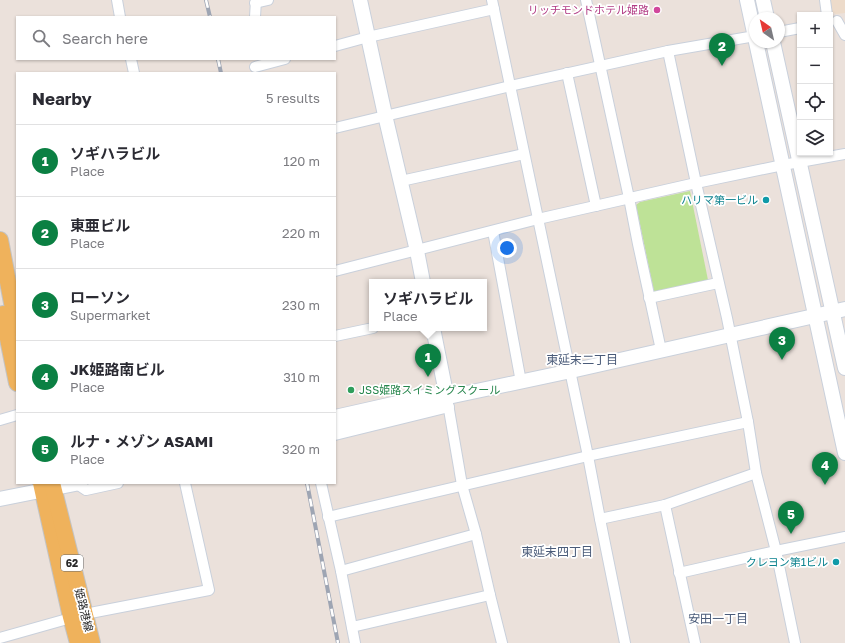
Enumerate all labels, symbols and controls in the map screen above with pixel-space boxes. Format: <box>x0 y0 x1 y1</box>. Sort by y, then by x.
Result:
place label: リッチモンドホテル姫路 <box>528 3 649 16</box>
marker: リッチモンドホテル姫路 <box>652 5 662 15</box>
north arrow <box>749 12 785 48</box>
map controls <box>797 12 833 156</box>
button: + <box>797 12 833 48</box>
search box <box>16 16 336 60</box>
icon: search <box>30 27 52 49</box>
text: Search here <box>62 29 148 47</box>
pin: 2 <box>709 33 735 66</box>
button: − <box>797 48 833 84</box>
button: locate <box>797 84 833 120</box>
text: Nearby <box>32 88 92 109</box>
text: 5 results <box>266 90 320 106</box>
button: layers <box>797 120 833 156</box>
text: ソギハラビル <box>70 144 160 162</box>
text: 1 <box>42 153 48 169</box>
text: 120 m <box>283 153 320 169</box>
text: Place <box>70 163 105 179</box>
place label: ハリマ第一ビル <box>681 193 758 206</box>
marker: ハリマ第一ビル <box>761 195 771 205</box>
text: 東亜ビル <box>70 216 130 234</box>
text: 2 <box>41 225 49 241</box>
text: 220 m <box>282 225 320 241</box>
text: Place <box>70 235 105 251</box>
your location <box>497 238 517 258</box>
popup <box>369 279 487 331</box>
text: ローソン <box>70 288 130 306</box>
text: ソギハラビル <box>383 289 473 307</box>
text: 3 <box>41 297 49 313</box>
text: 230 m <box>282 297 320 313</box>
text: Supermarket <box>70 307 151 323</box>
text: Place <box>383 308 418 324</box>
pin: 3 <box>769 327 795 360</box>
pin: 1 <box>415 344 441 377</box>
district label: 東延末二丁目 <box>546 352 618 367</box>
text: JK姫路南ビル <box>70 360 164 378</box>
text: 4 <box>41 369 49 385</box>
text: 310 m <box>283 369 320 385</box>
text: Place <box>70 379 105 395</box>
place label: JSS姫路スイミングスクール <box>359 383 500 396</box>
marker: JSS姫路スイミングスクール <box>346 385 356 395</box>
text: ルナ・メゾン ASAMI <box>70 432 213 450</box>
text: 5 <box>41 441 49 457</box>
text: 320 m <box>282 441 320 457</box>
text: Place <box>70 451 105 467</box>
pin: 4 <box>812 452 838 485</box>
pin: 5 <box>778 501 804 534</box>
district label: 東延末四丁目 <box>521 544 593 559</box>
road number: 62 <box>61 555 83 571</box>
place label: クレヨン第1ビル <box>746 555 828 568</box>
marker: クレヨン第1ビル <box>831 557 841 567</box>
street label: 姫路港線 <box>73 587 96 633</box>
district label: 安田一丁目 <box>688 611 748 626</box>

